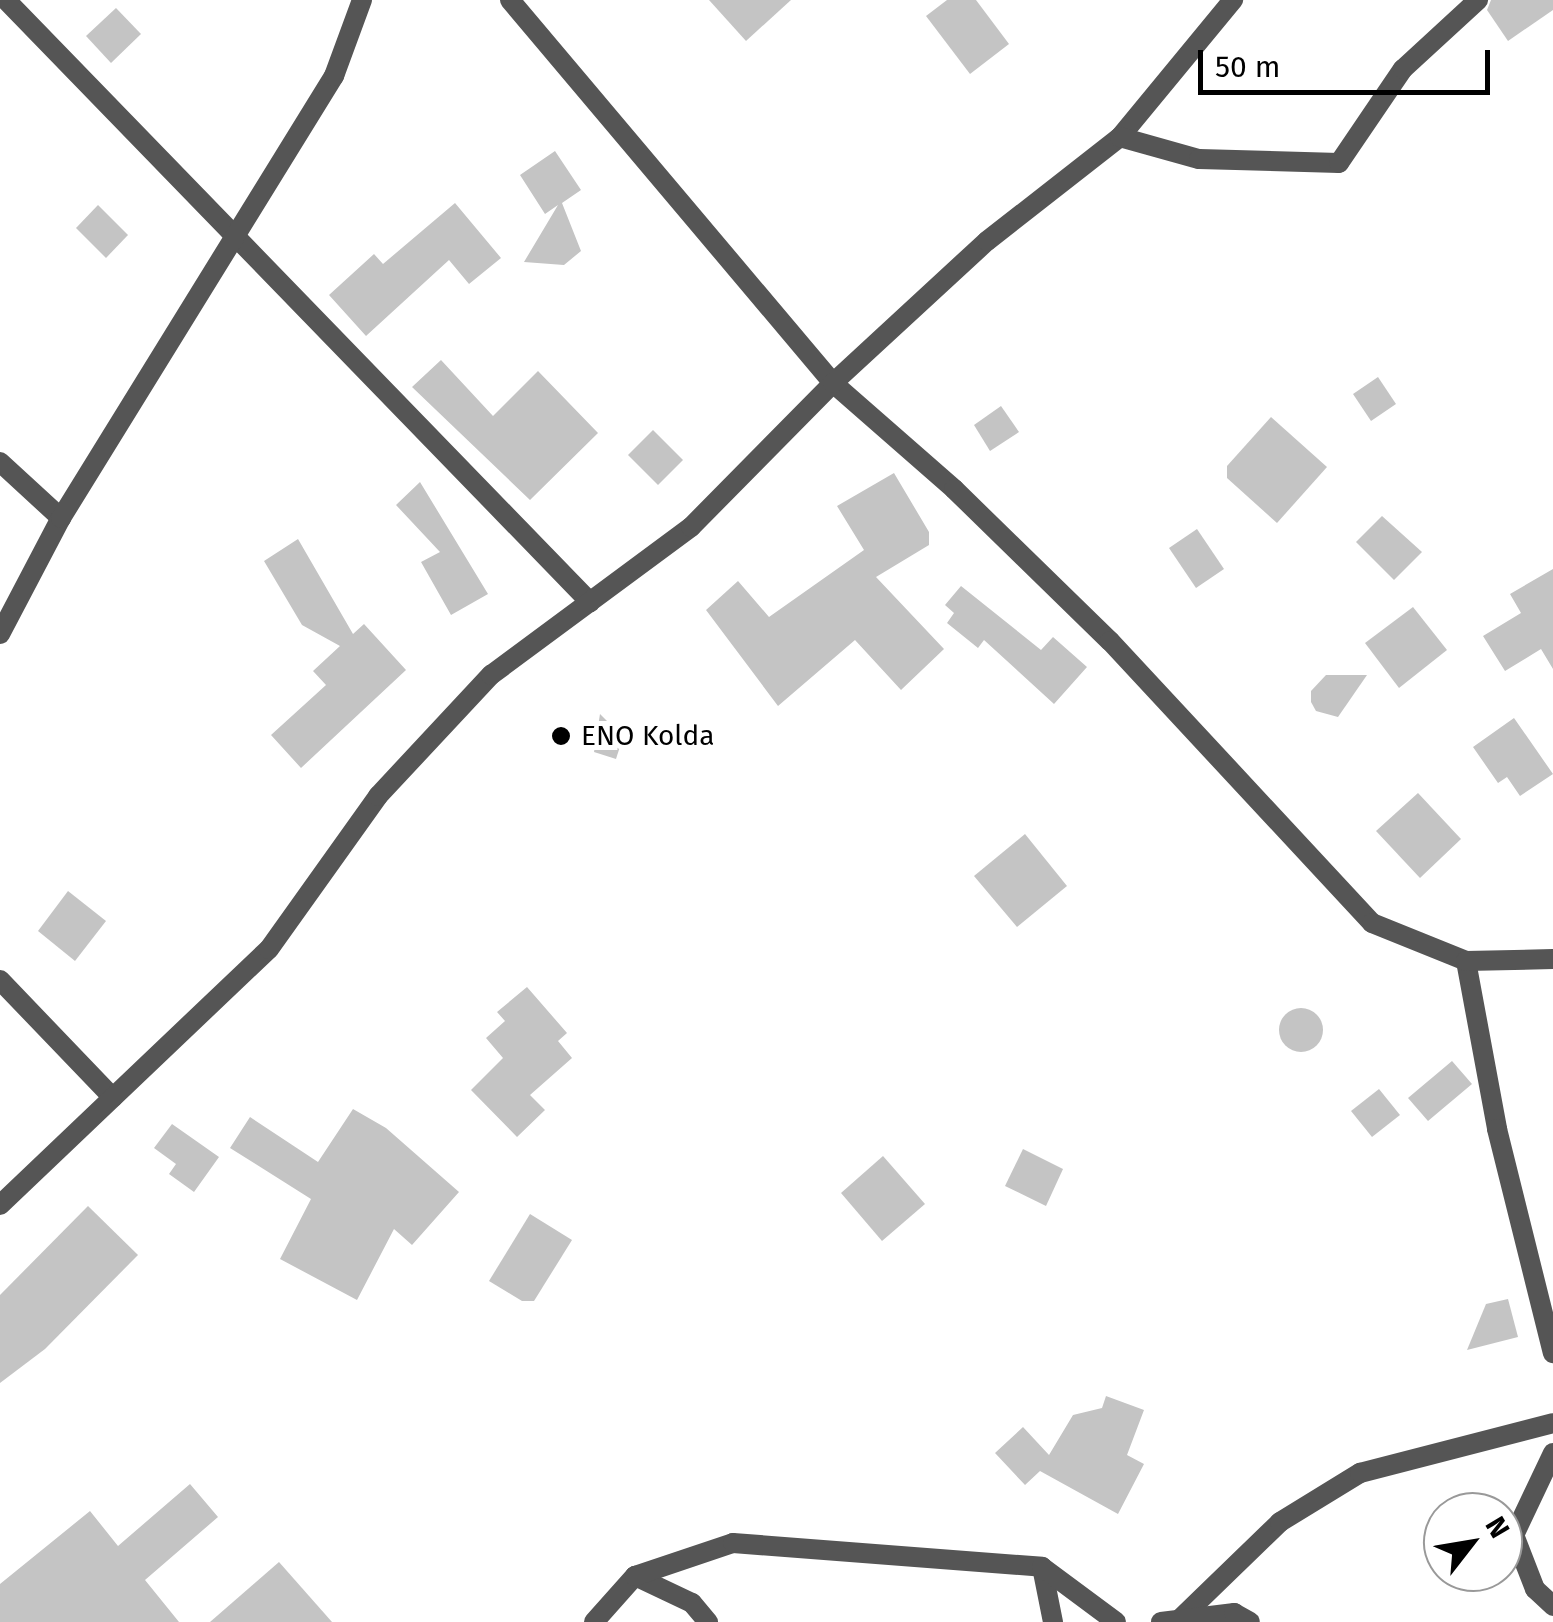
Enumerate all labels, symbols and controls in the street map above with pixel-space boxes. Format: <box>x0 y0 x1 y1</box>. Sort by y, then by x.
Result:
scale bar <box>1203 30 1496 92</box>
text: 50 m <box>1215 49 1280 85</box>
place label: ENO Kolda <box>581 719 714 753</box>
marker: ENO Kolda <box>550 725 572 747</box>
north arrow <box>1423 1492 1523 1592</box>
text: N <box>1478 1511 1516 1544</box>

